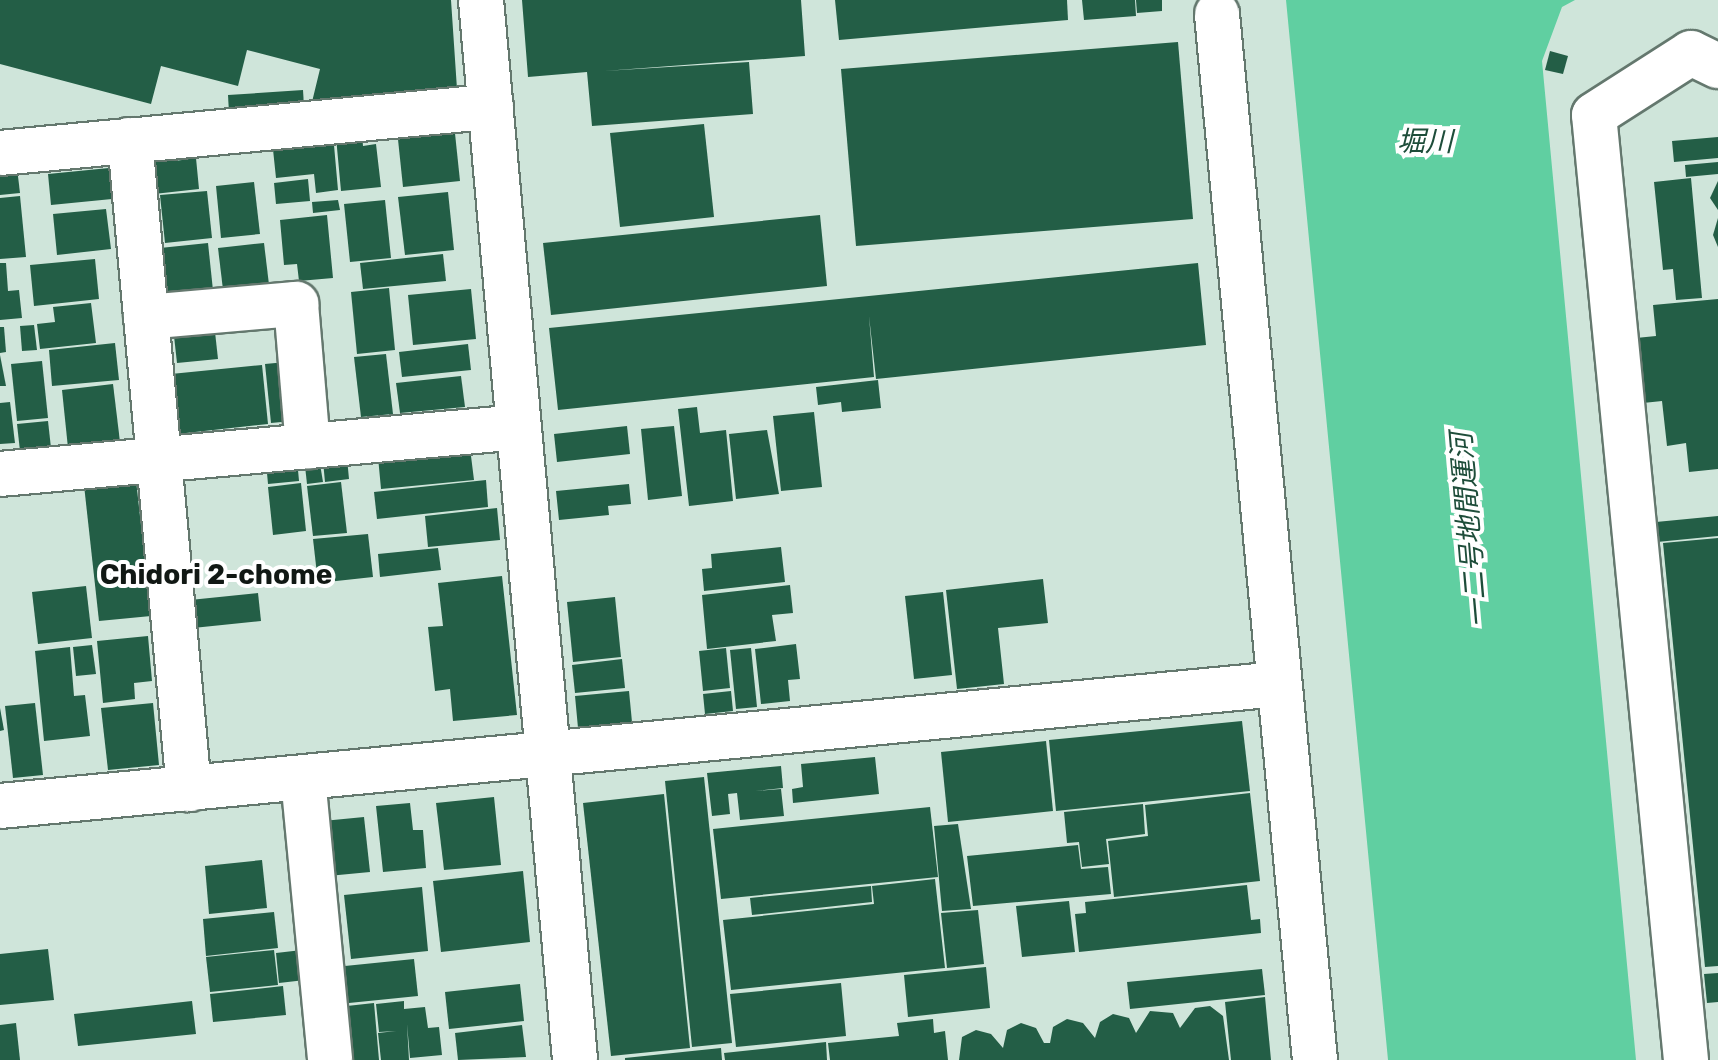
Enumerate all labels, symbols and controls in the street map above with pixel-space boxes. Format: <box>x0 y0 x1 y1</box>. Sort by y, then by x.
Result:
water label: 堀川 <box>1397 125 1453 159</box>
water label: 一二号地間運河 <box>1445 431 1495 629</box>
district label: Chidori 2-chome <box>100 558 332 592</box>

